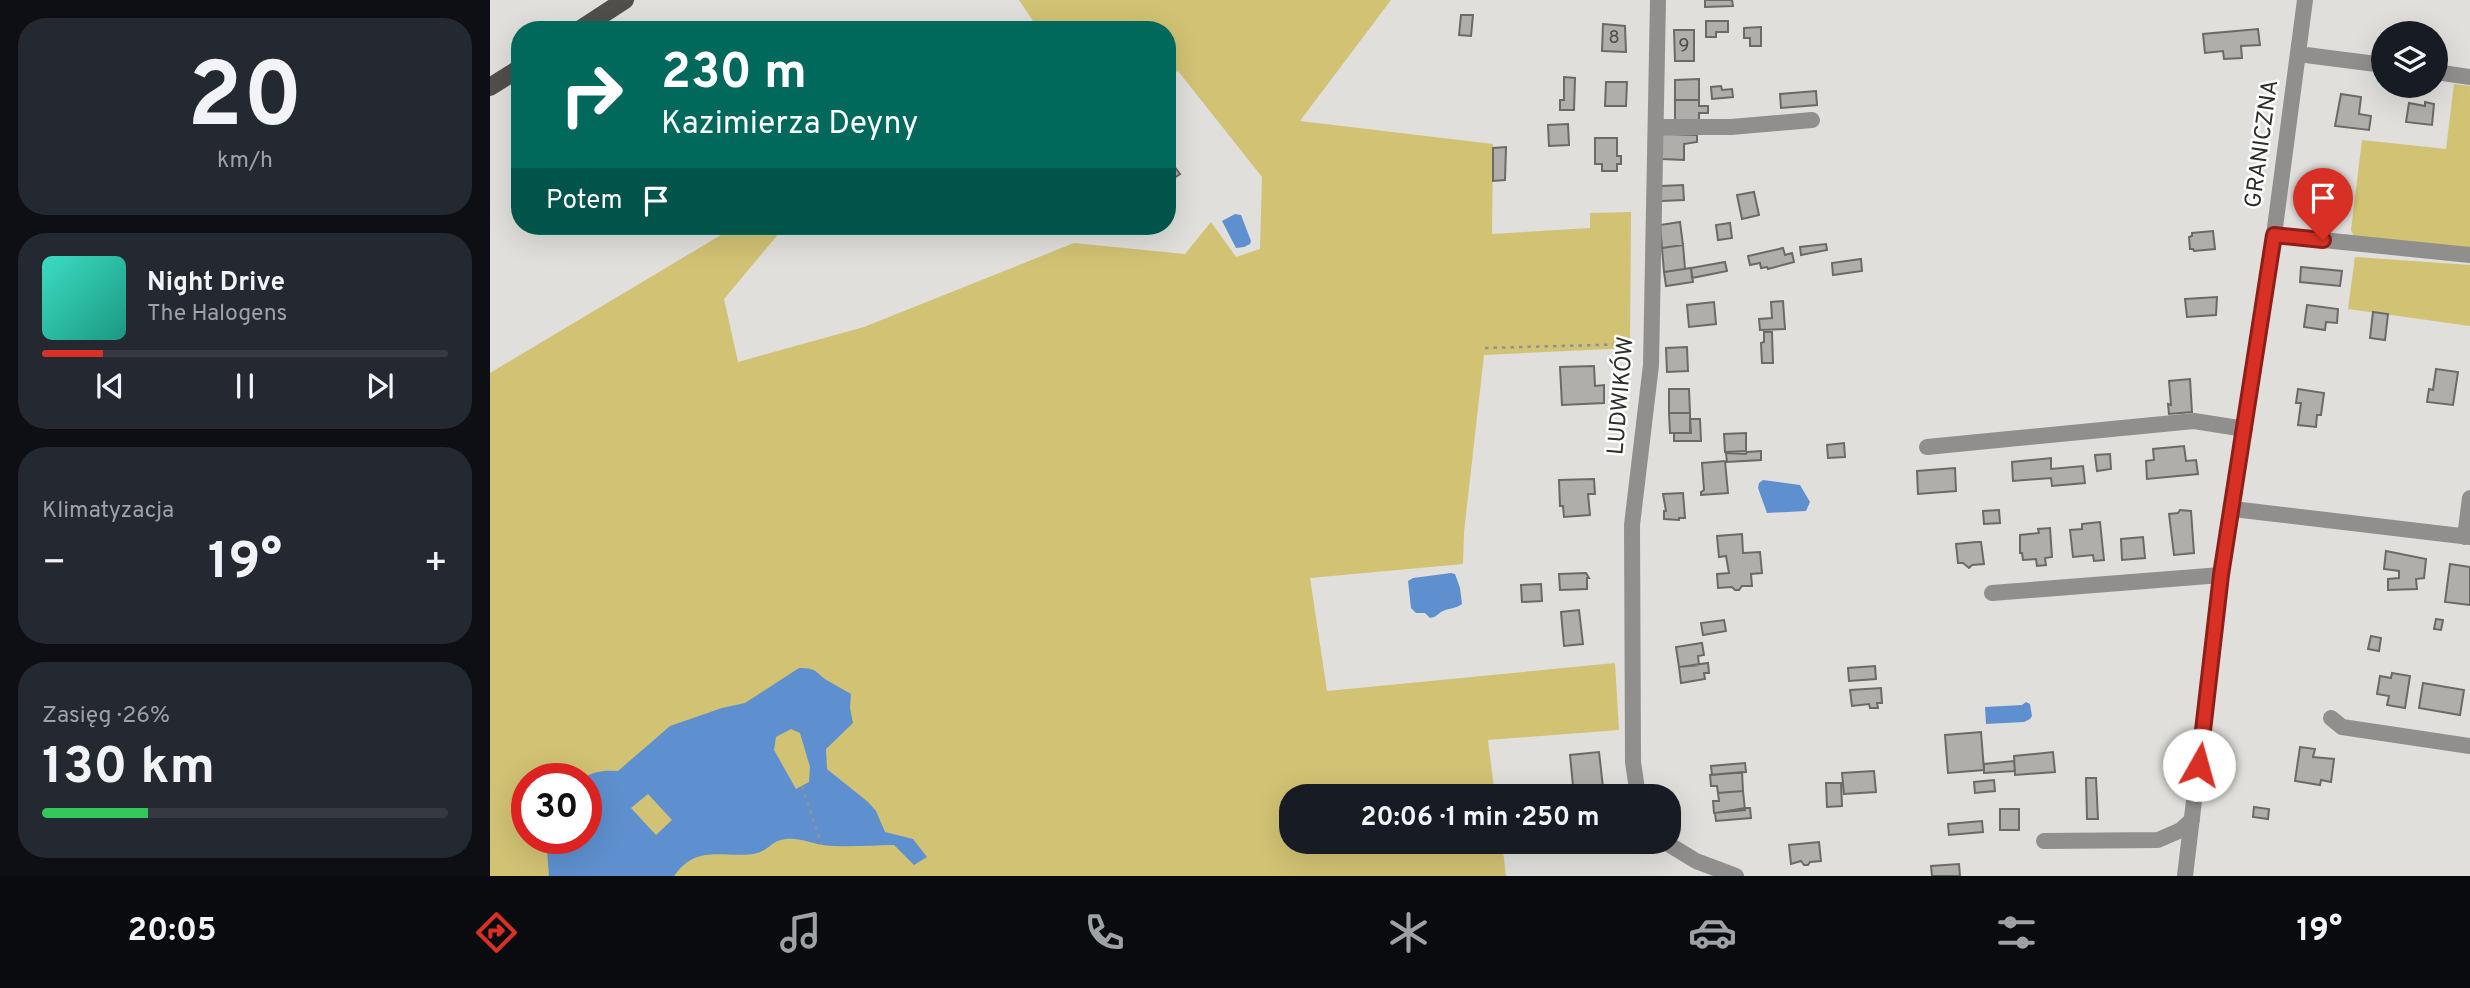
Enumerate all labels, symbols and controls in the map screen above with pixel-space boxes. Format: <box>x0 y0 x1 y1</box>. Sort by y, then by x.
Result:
map controls <box>2371 21 2448 98</box>
button: layers <box>2371 21 2448 98</box>
house number: 8 <box>1608 26 1620 50</box>
house number: 9 <box>1678 34 1690 58</box>
text: 20 <box>187 44 303 159</box>
text: 230 m <box>661 44 807 106</box>
icon: right <box>546 49 637 140</box>
street label: GRANICZNA <box>2240 78 2286 210</box>
text: Kazimierza Deyny <box>661 105 918 145</box>
text: km/h <box>217 147 273 176</box>
pin <box>2293 168 2353 240</box>
icon: arrive <box>2304 179 2342 217</box>
icon: arrive <box>637 182 675 220</box>
text: Potem <box>546 185 623 218</box>
text: Night Drive <box>147 267 285 300</box>
text: The Halogens <box>147 300 287 329</box>
street label: LUDWIKÓW <box>1600 335 1642 456</box>
icon: previous <box>91 367 129 405</box>
icon: pause <box>226 367 264 405</box>
icon: next <box>361 367 399 405</box>
text: Klimatyzacja <box>42 497 174 526</box>
text: 19° <box>208 531 282 597</box>
text: − <box>42 540 67 589</box>
text: + <box>423 540 448 589</box>
text: Zasięg · 26% <box>42 702 170 731</box>
position arrow <box>2162 728 2236 802</box>
text: 130 km <box>42 736 215 802</box>
speed limit sign: 30 <box>511 763 602 854</box>
text: 20:06 · 1 min · 250 m <box>1361 802 1599 835</box>
icon: directions <box>472 908 521 957</box>
icon: music <box>776 908 825 957</box>
icon: phone <box>1080 908 1129 957</box>
icon: climate <box>1384 908 1433 957</box>
icon: car <box>1688 908 1737 957</box>
icon: filters <box>1992 908 2041 957</box>
text: 20:05 <box>128 912 217 952</box>
text: 19° <box>2297 912 2342 952</box>

